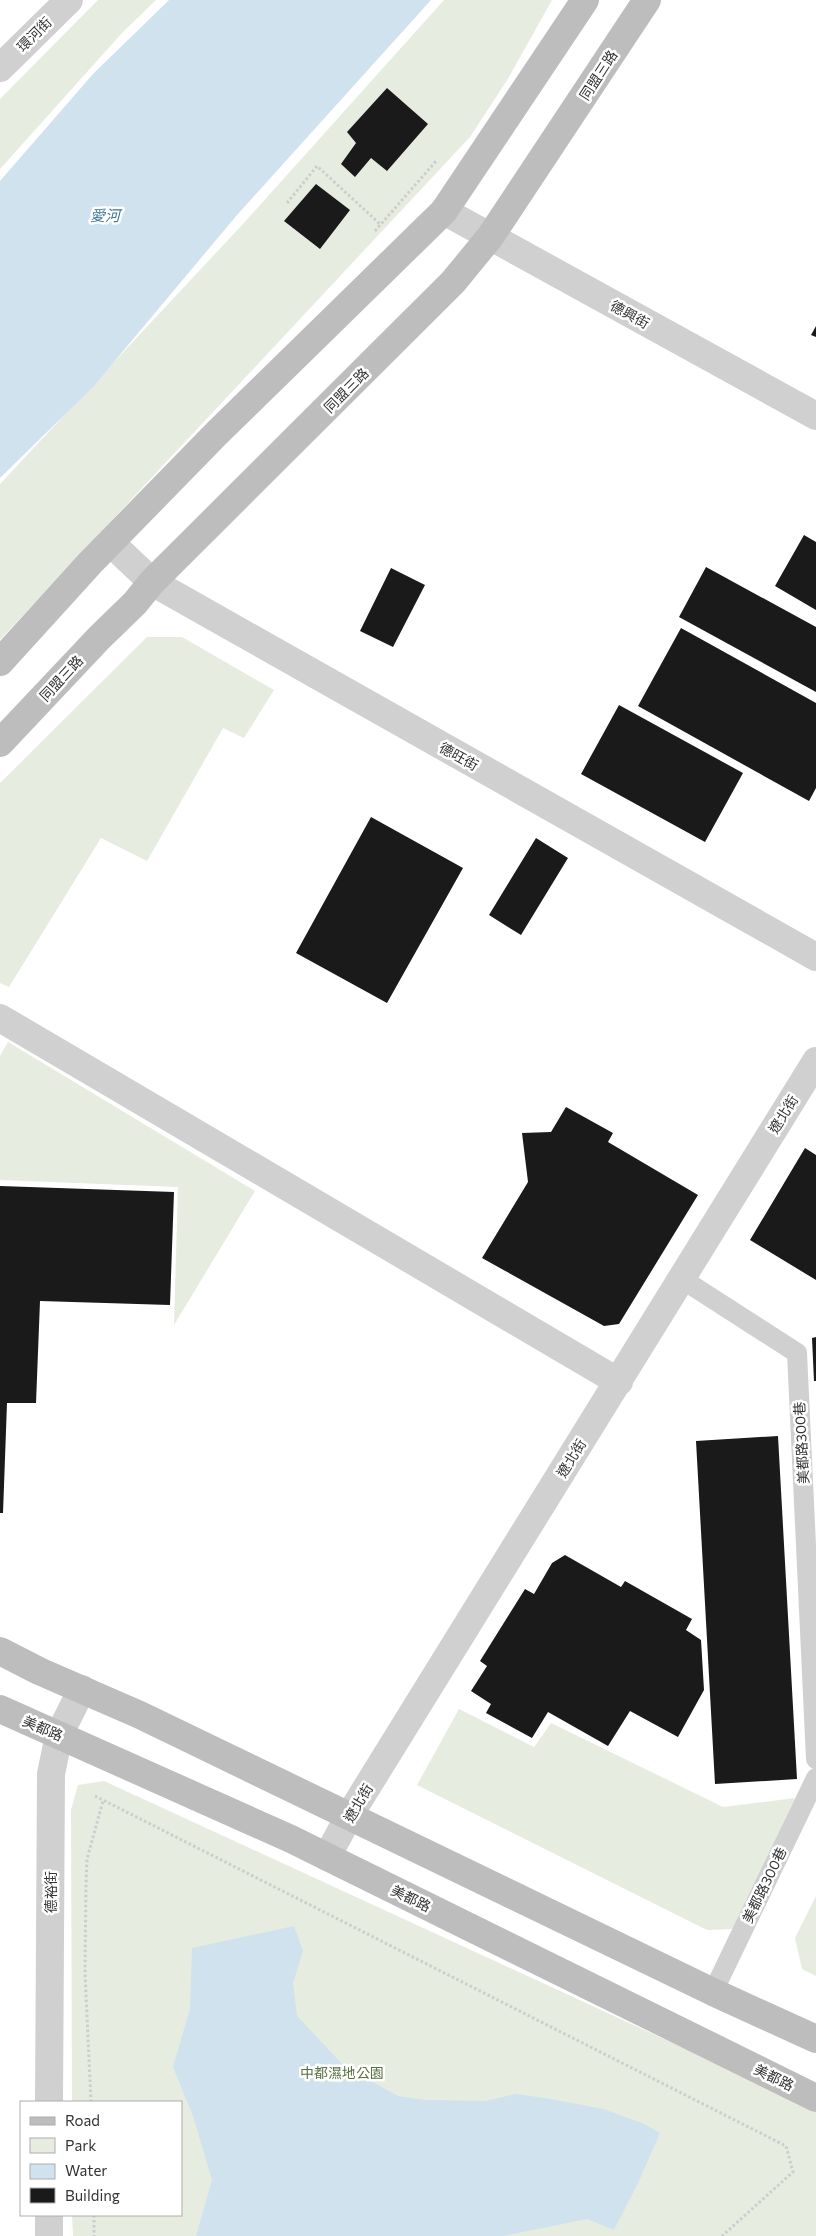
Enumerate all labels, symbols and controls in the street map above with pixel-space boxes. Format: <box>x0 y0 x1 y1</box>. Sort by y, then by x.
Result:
street label: 環河街 <box>13 13 55 55</box>
street label: 同盟三路 <box>576 47 620 103</box>
water label: 愛河 <box>90 206 123 224</box>
street label: 德興街 <box>608 296 652 332</box>
street label: 同盟三路 <box>320 364 372 416</box>
street label: 同盟三路 <box>36 652 86 704</box>
street label: 德旺街 <box>437 738 481 774</box>
street label: 遼北街 <box>765 1092 801 1136</box>
street label: 美都路300巷 <box>790 1401 812 1485</box>
street label: 遼北街 <box>553 1436 589 1480</box>
street label: 美都路 <box>20 1712 66 1744</box>
street label: 遼北街 <box>340 1781 376 1825</box>
street label: 美都路300巷 <box>738 1844 790 1926</box>
street label: 德裕街 <box>42 1871 59 1913</box>
street label: 美都路 <box>388 1881 434 1915</box>
street label: 美都路 <box>751 2060 797 2094</box>
park label: 中都濕地公園 <box>300 2064 384 2081</box>
legend <box>20 2101 182 2216</box>
text: Road <box>65 2111 100 2129</box>
text: Park <box>65 2136 96 2154</box>
text: Water <box>65 2161 107 2179</box>
text: Building <box>65 2186 120 2204</box>

